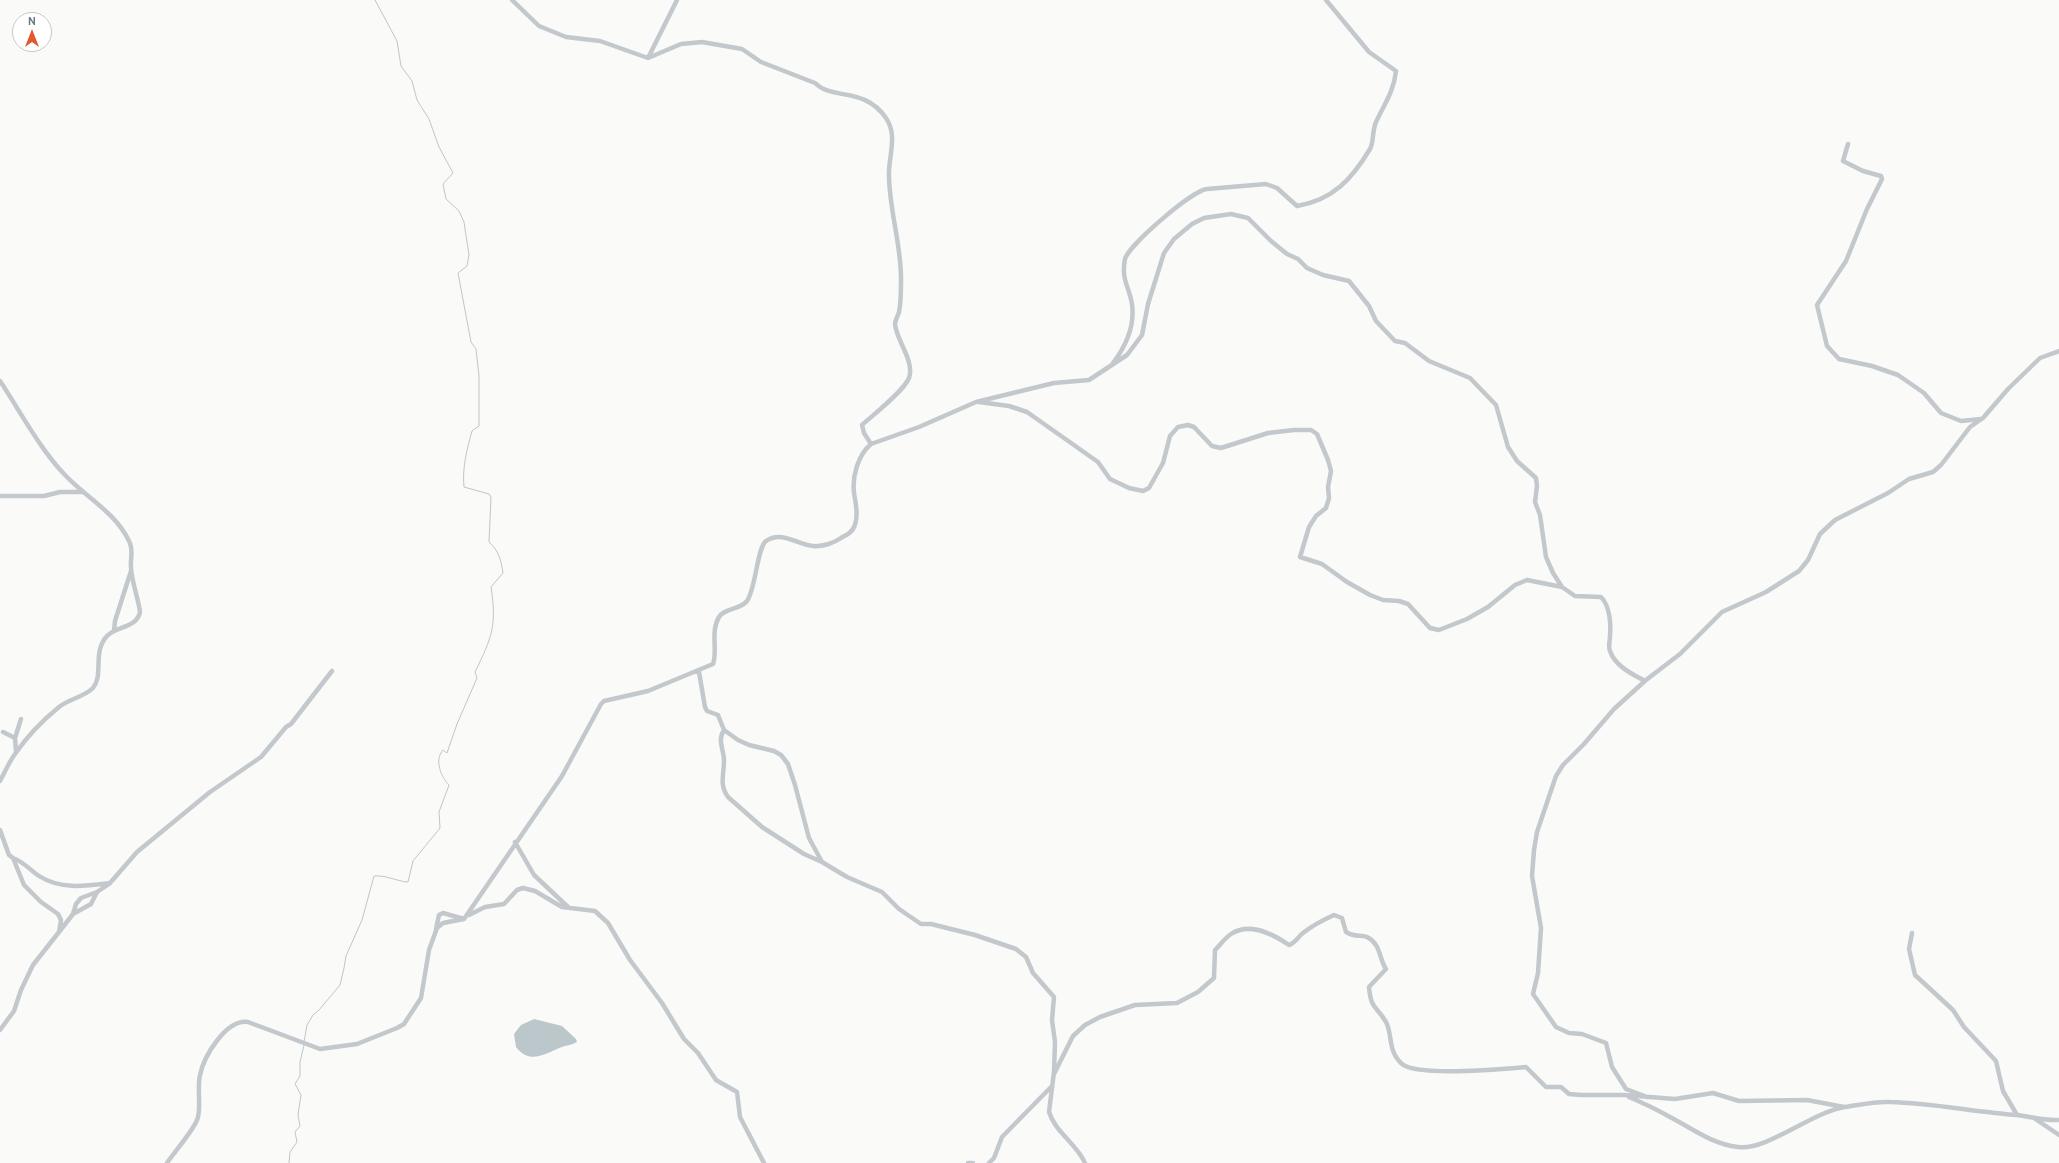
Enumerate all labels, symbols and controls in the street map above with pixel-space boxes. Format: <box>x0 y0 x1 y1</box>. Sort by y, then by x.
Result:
north arrow <box>12 12 52 52</box>
text: N <box>28 14 36 28</box>

